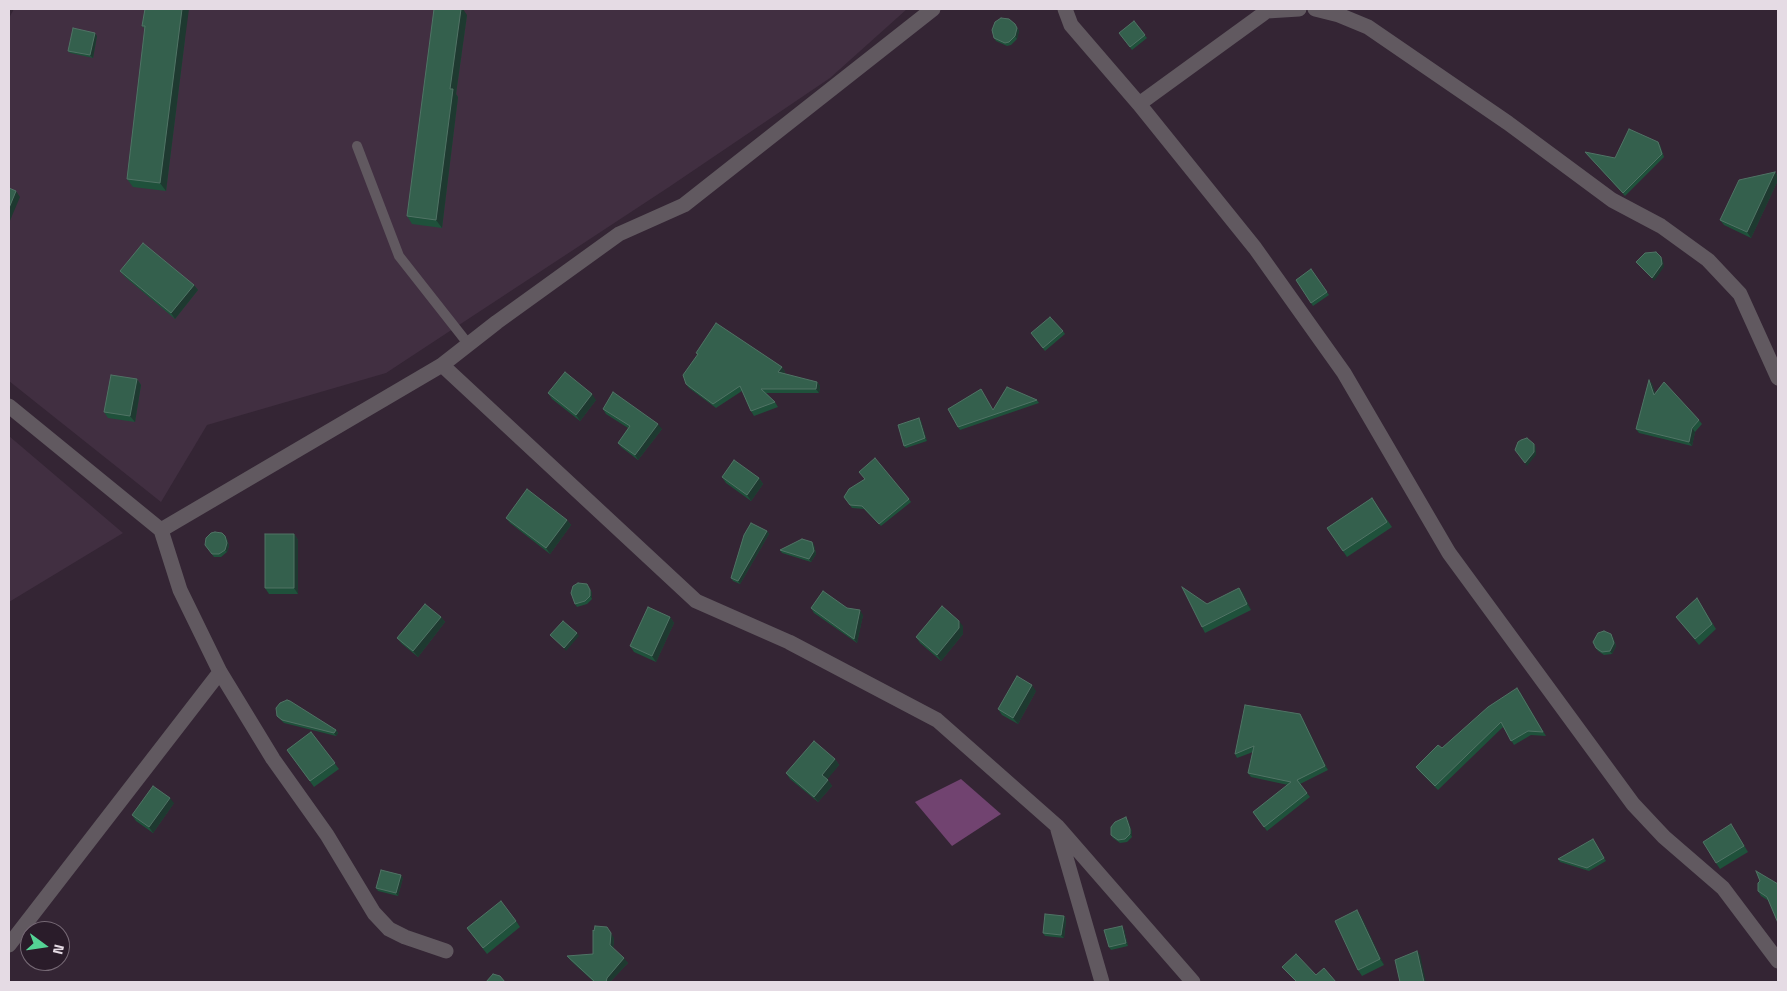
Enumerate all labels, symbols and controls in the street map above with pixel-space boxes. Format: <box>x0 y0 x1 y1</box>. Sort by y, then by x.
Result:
north arrow <box>20 921 70 971</box>
text: N <box>48 942 70 957</box>

